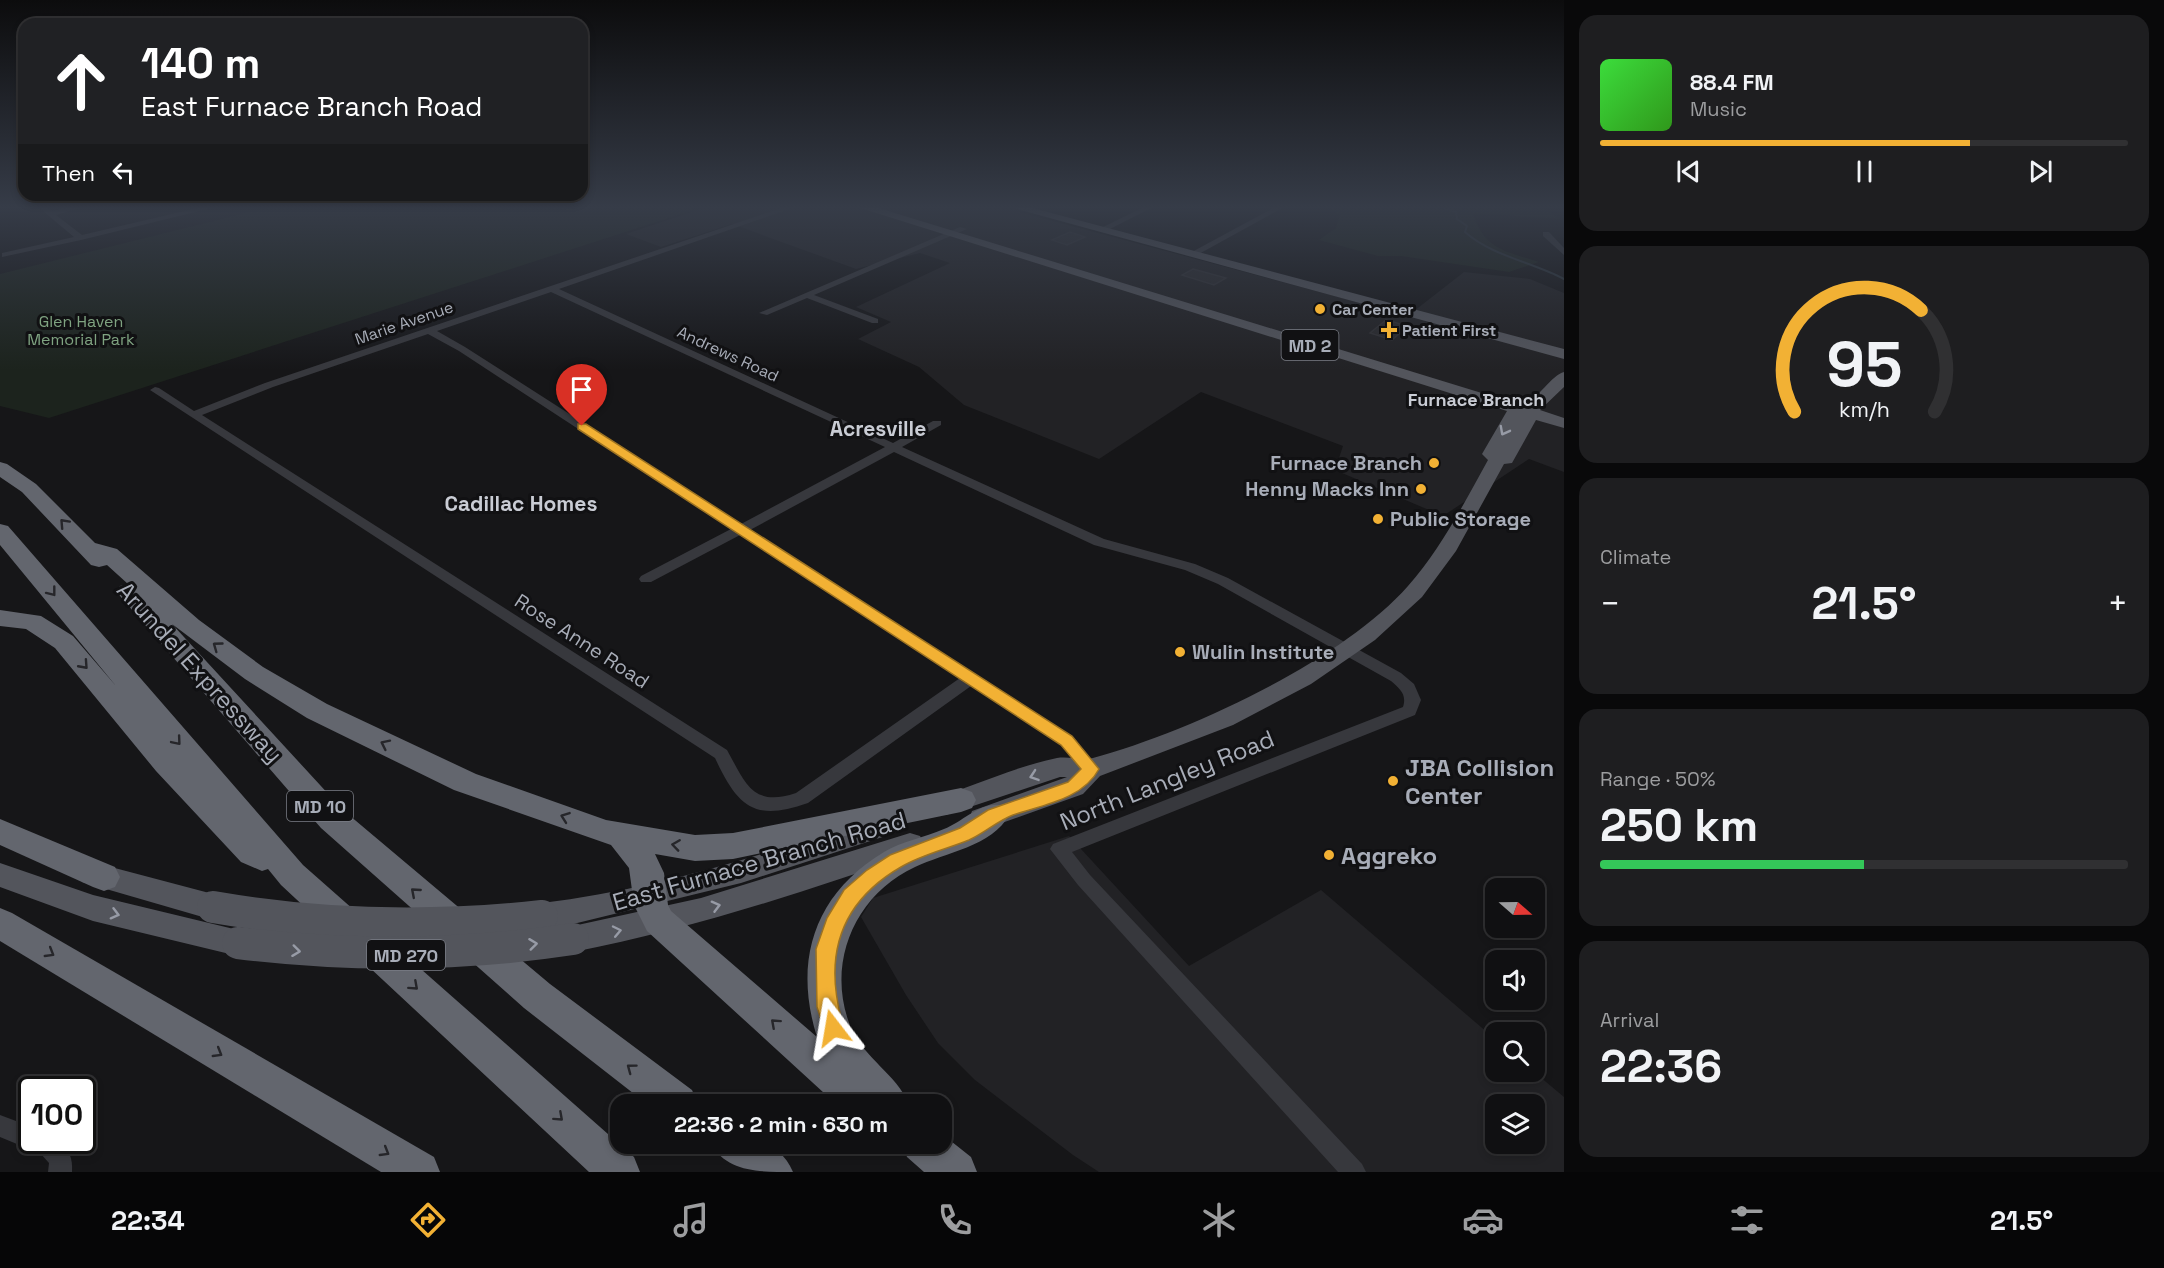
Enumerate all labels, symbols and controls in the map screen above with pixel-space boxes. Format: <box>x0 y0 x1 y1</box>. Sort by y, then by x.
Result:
text: 140 m <box>141 37 260 90</box>
icon: ahead <box>42 42 120 120</box>
text: 88.4 FM <box>1690 68 1774 96</box>
text: East Furnace Branch Road <box>141 89 483 124</box>
text: Music <box>1690 96 1747 122</box>
icon: previous <box>1672 155 1705 188</box>
icon: pause <box>1848 155 1881 188</box>
icon: next <box>2024 155 2057 188</box>
icon: left <box>107 156 140 189</box>
text: Then <box>42 159 95 187</box>
street label: Marie Avenue <box>352 296 456 350</box>
place label: Car Center <box>1332 299 1414 320</box>
marker: Car Center <box>1313 302 1327 316</box>
park label: Glen Haven Memorial Park <box>27 311 135 350</box>
place label: Patient First <box>1402 320 1496 341</box>
street label: Andrews Road <box>674 321 782 387</box>
marker: Patient First <box>1380 321 1398 339</box>
text: 95 <box>1826 325 1902 404</box>
road number: MD 2 <box>1282 330 1338 360</box>
pin <box>556 364 607 426</box>
icon: arrive <box>565 373 598 406</box>
district label: Furnace Branch <box>1408 388 1544 411</box>
text: km/h <box>1838 396 1890 423</box>
district label: Acresville <box>830 415 926 442</box>
one-way arrow <box>1499 425 1511 436</box>
place label: Furnace Branch <box>1270 450 1422 476</box>
marker: Furnace Branch <box>1427 456 1441 470</box>
place label: Henny Macks Inn <box>1245 476 1409 502</box>
marker: Henny Macks Inn <box>1414 482 1428 496</box>
district label: Cadillac Homes <box>445 490 597 517</box>
place label: Public Storage <box>1390 506 1531 532</box>
marker: Public Storage <box>1371 512 1385 526</box>
one-way arrow <box>61 519 72 530</box>
text: Climate <box>1600 544 1671 570</box>
street label: Arundel Expressway <box>110 575 290 769</box>
text: 21.5° <box>1811 575 1917 632</box>
text: − <box>1600 583 1620 625</box>
text: + <box>2108 583 2128 625</box>
one-way arrow <box>44 585 55 596</box>
street label: Rose Anne Road <box>510 588 654 694</box>
place label: Wulin Institute <box>1192 639 1334 665</box>
one-way arrow <box>212 642 223 653</box>
marker: Wulin Institute <box>1173 645 1187 659</box>
one-way arrow <box>77 658 88 668</box>
street label: North Langley Road <box>1055 723 1279 837</box>
one-way arrow <box>170 734 181 745</box>
one-way arrow <box>380 740 391 751</box>
place label: JBA Collision Center <box>1405 752 1554 811</box>
text: Range · 50% <box>1600 766 1715 792</box>
one-way arrow <box>1029 768 1040 781</box>
marker: JBA Collision Center <box>1386 774 1400 788</box>
road number: MD 10 <box>287 791 353 821</box>
text: 250 km <box>1600 797 1758 854</box>
street label: East Furnace Branch Road <box>609 804 909 918</box>
one-way arrow <box>560 812 571 825</box>
one-way arrow <box>671 840 681 852</box>
place label: Aggreko <box>1341 840 1437 871</box>
marker: Aggreko <box>1322 848 1336 862</box>
north arrow <box>1485 878 1545 938</box>
map controls <box>1485 878 1545 1154</box>
one-way arrow <box>411 889 422 900</box>
one-way arrow <box>711 900 721 913</box>
one-way arrow <box>109 907 120 919</box>
one-way arrow <box>611 925 621 938</box>
one-way arrow <box>528 938 537 951</box>
road number: MD 270 <box>367 940 445 970</box>
one-way arrow <box>292 944 301 957</box>
one-way arrow <box>44 946 54 957</box>
button: sound <box>1485 950 1545 1010</box>
one-way arrow <box>408 979 418 990</box>
position arrow <box>801 996 865 1060</box>
text: Arrival <box>1600 1007 1659 1033</box>
one-way arrow <box>771 1019 782 1030</box>
button: search <box>1485 1022 1545 1082</box>
text: 22:36 <box>1600 1038 1722 1095</box>
one-way arrow <box>212 1045 222 1057</box>
one-way arrow <box>627 1065 638 1076</box>
speed limit sign: 100 <box>18 1076 96 1154</box>
button: layers <box>1485 1094 1545 1154</box>
one-way arrow <box>552 1110 563 1121</box>
text: 22:36 · 2 min · 630 m <box>674 1110 888 1138</box>
one-way arrow <box>379 1145 389 1156</box>
icon: directions <box>407 1199 449 1241</box>
icon: music <box>670 1199 712 1241</box>
icon: phone <box>934 1199 976 1241</box>
icon: climate <box>1198 1199 1240 1241</box>
icon: car <box>1462 1199 1504 1241</box>
icon: filters <box>1726 1199 1768 1241</box>
text: 22:34 <box>111 1203 185 1238</box>
text: 21.5° <box>1990 1203 2053 1238</box>

